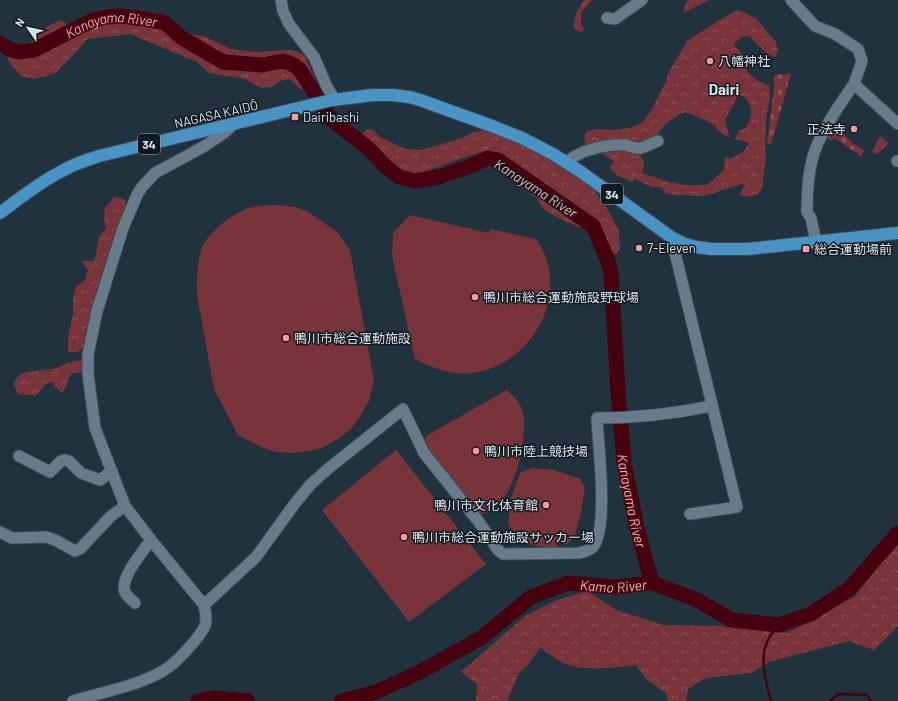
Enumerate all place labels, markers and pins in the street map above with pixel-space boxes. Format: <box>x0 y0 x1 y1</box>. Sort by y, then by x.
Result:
place label: 八幡神社 <box>718 53 770 69</box>
marker: 八幡神社 <box>705 56 715 66</box>
place label: Dairibashi <box>303 109 359 125</box>
marker: Dairibashi <box>290 112 300 122</box>
place label: 正法寺 <box>807 121 846 137</box>
marker: 正法寺 <box>849 124 859 134</box>
place label: 7-Eleven <box>647 240 696 256</box>
place label: 総合運動場前 <box>814 241 892 257</box>
marker: 7-Eleven <box>634 243 644 253</box>
marker: 総合運動場前 <box>801 244 811 254</box>
place label: 鴨川市総合運動施設野球場 <box>483 289 639 305</box>
marker: 鴨川市総合運動施設野球場 <box>470 292 480 302</box>
place label: 鴨川市総合運動施設 <box>294 330 411 346</box>
marker: 鴨川市総合運動施設 <box>281 333 291 343</box>
place label: 鴨川市陸上競技場 <box>484 443 588 459</box>
marker: 鴨川市陸上競技場 <box>471 446 481 456</box>
place label: 鴨川市文化体育館 <box>434 497 538 513</box>
marker: 鴨川市文化体育館 <box>541 500 551 510</box>
place label: 鴨川市総合運動施設サッカー場 <box>412 529 594 545</box>
marker: 鴨川市総合運動施設サッカー場 <box>399 532 409 542</box>

